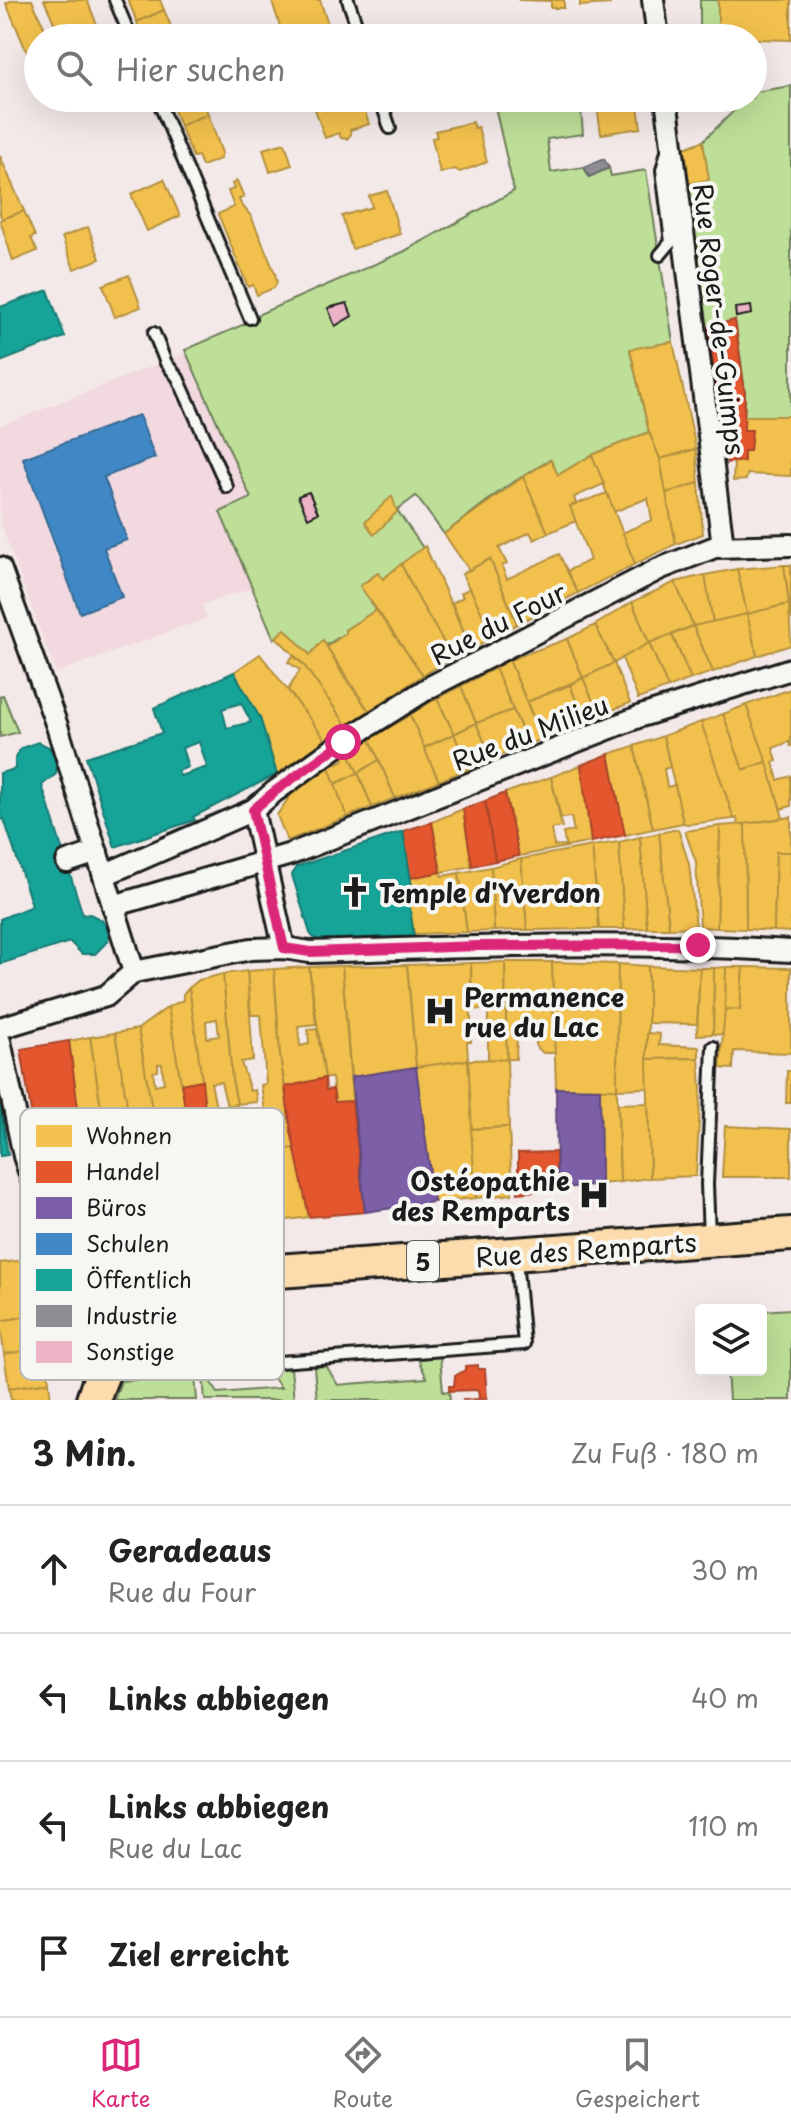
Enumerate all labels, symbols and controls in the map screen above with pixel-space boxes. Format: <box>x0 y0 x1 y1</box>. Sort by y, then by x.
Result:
search box <box>24 24 767 112</box>
icon: search <box>52 46 96 90</box>
text: Hier suchen <box>116 46 285 91</box>
street label: Rue Roger-de-Guimps <box>684 181 756 457</box>
street label: Rue du Four <box>423 572 574 674</box>
street label: Rue du Milieu <box>446 684 614 780</box>
route start <box>325 724 361 760</box>
place label: Temple d'Yverdon <box>379 873 601 912</box>
church icon: Temple d'Yverdon <box>338 875 372 909</box>
route end <box>680 927 716 963</box>
place label: Permanence rue du Lac <box>464 977 624 1046</box>
hospital icon: Permanence rue du Lac <box>423 994 457 1028</box>
legend <box>20 1108 284 1380</box>
text: Wohnen <box>86 1118 172 1151</box>
text: Handel <box>86 1154 160 1187</box>
place label: Ostéopathie des Remparts <box>391 1161 570 1230</box>
hospital icon: Ostéopathie des Remparts <box>577 1178 611 1212</box>
text: Büros <box>86 1190 146 1223</box>
street label: Rue des Remparts <box>474 1222 698 1276</box>
text: Schulen <box>86 1226 169 1259</box>
road number: 5 <box>407 1241 439 1281</box>
text: Öffentlich <box>86 1262 192 1295</box>
text: Industrie <box>86 1298 178 1331</box>
map controls <box>695 1304 767 1376</box>
button: layers <box>695 1304 767 1376</box>
text: Sonstige <box>86 1334 174 1367</box>
text: 3 Min. <box>32 1426 136 1478</box>
text: Zu Fuß · 180 m <box>571 1433 759 1472</box>
text: Geradeaus <box>108 1527 271 1572</box>
icon: ahead <box>32 1547 76 1591</box>
text: 30 m <box>691 1550 759 1589</box>
text: Rue du Four <box>108 1572 256 1611</box>
icon: left <box>32 1675 76 1719</box>
text: Links abbiegen <box>108 1675 329 1720</box>
text: 40 m <box>691 1678 759 1717</box>
text: Links abbiegen <box>108 1783 329 1828</box>
icon: left <box>32 1803 76 1847</box>
text: 110 m <box>688 1806 759 1845</box>
text: Rue du Lac <box>108 1828 242 1867</box>
icon: arrive <box>32 1931 76 1975</box>
text: Ziel erreicht <box>108 1931 290 1976</box>
tab: Karte <box>91 2033 151 2114</box>
tab: Route <box>333 2033 393 2114</box>
tab: Gespeichert <box>575 2033 700 2114</box>

